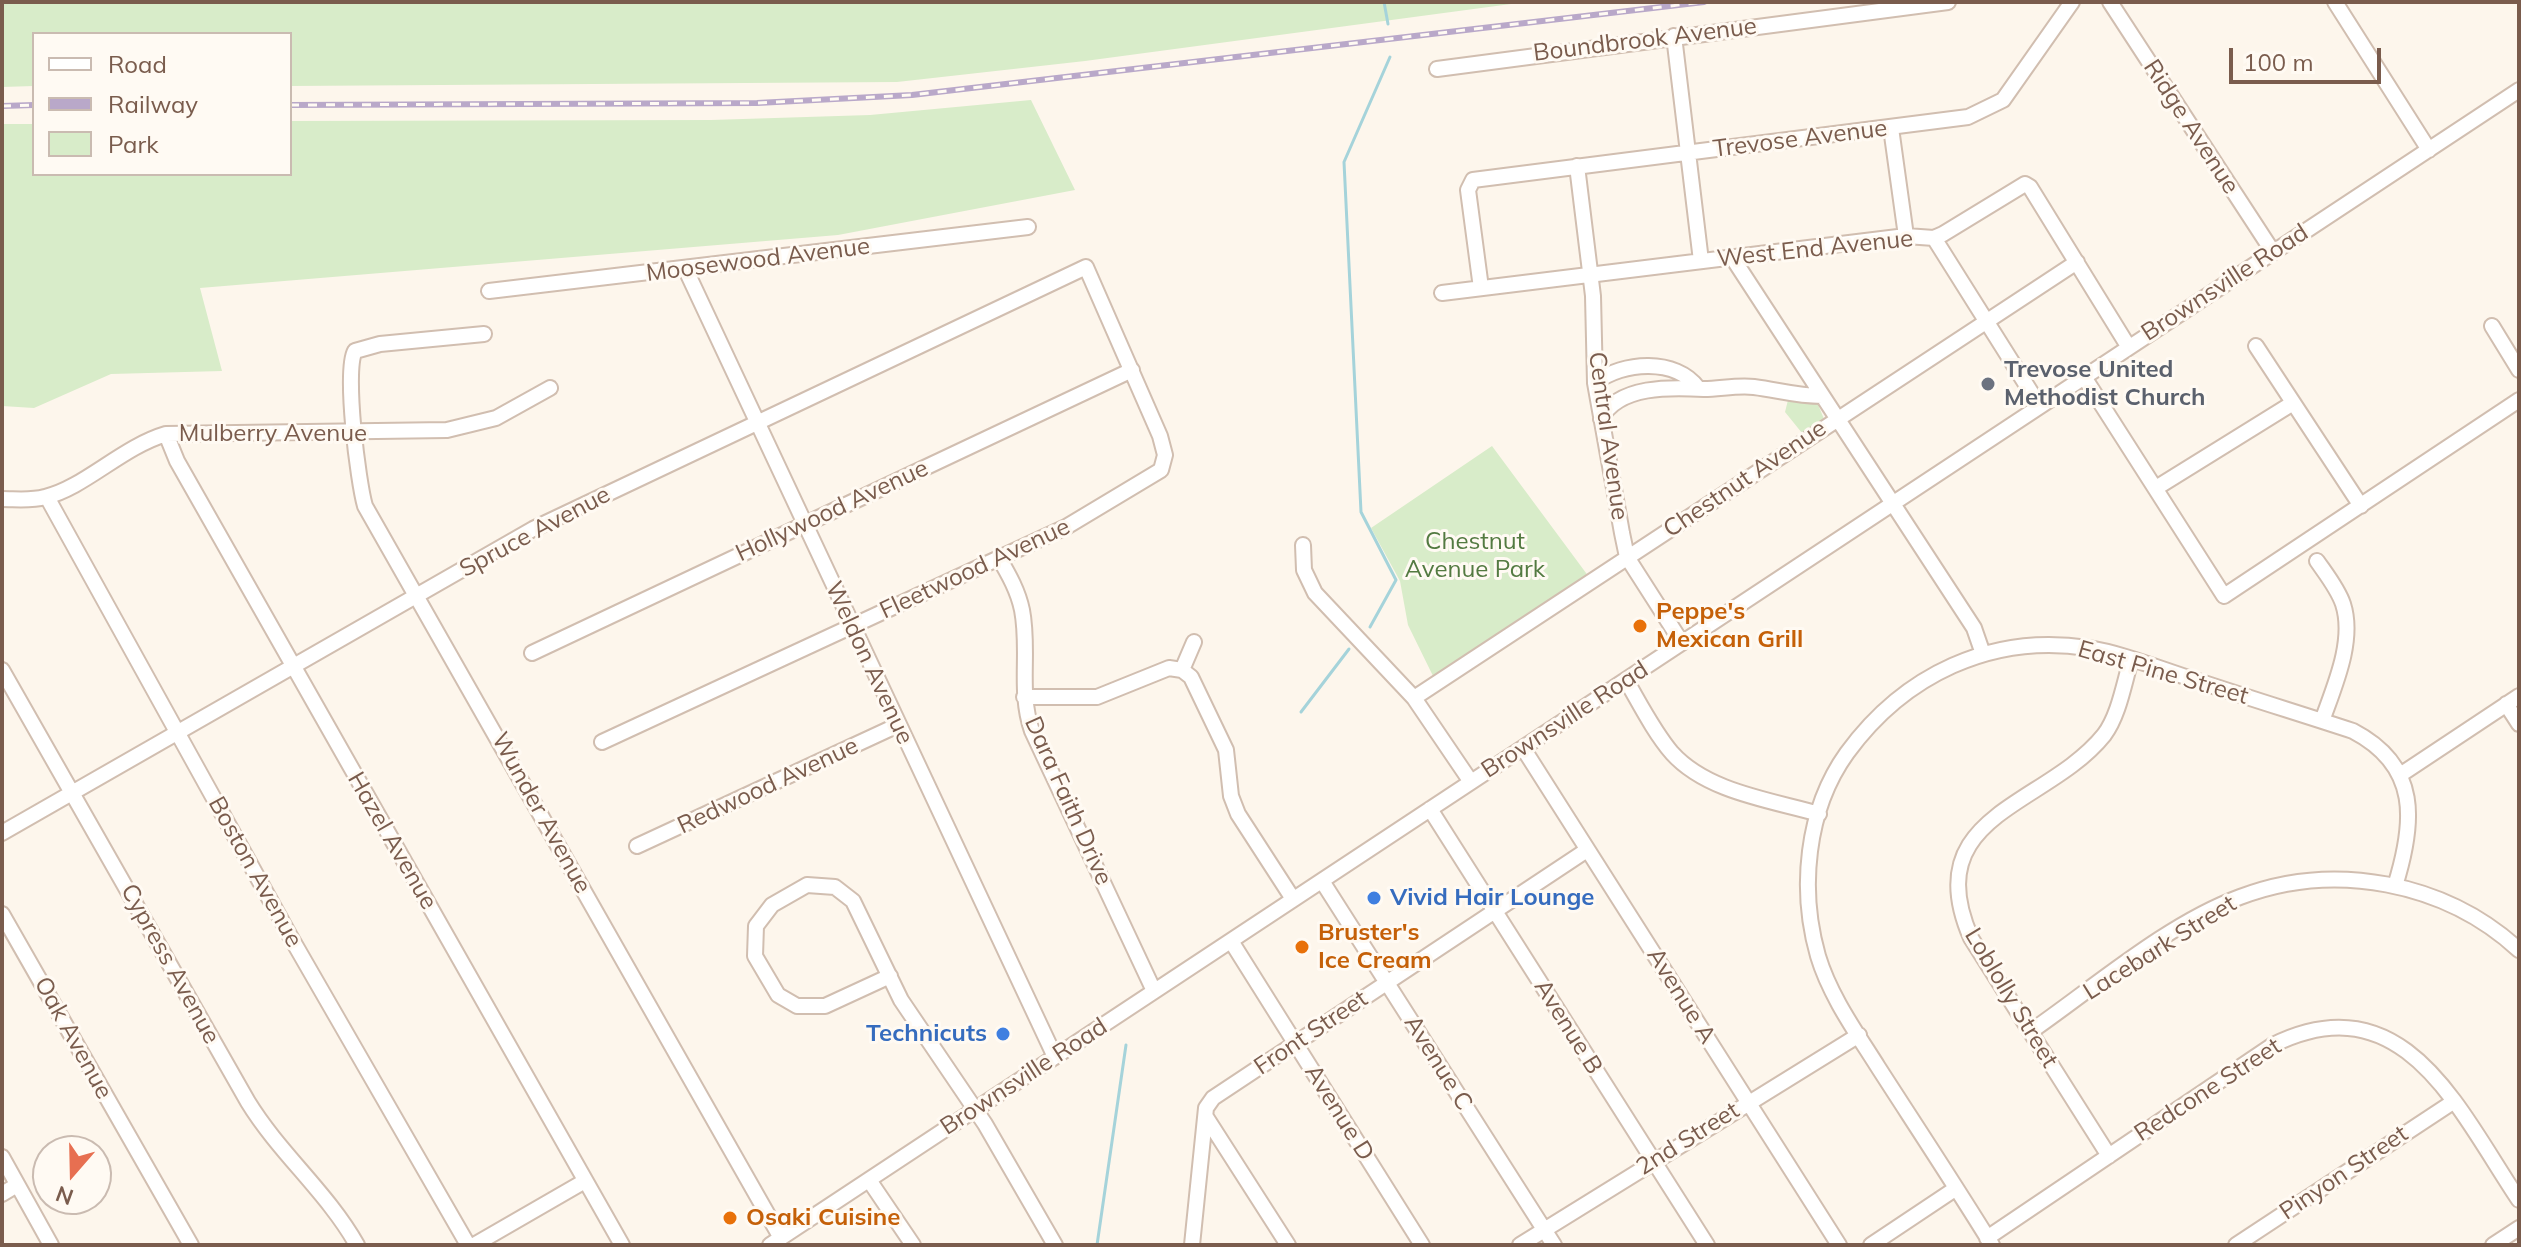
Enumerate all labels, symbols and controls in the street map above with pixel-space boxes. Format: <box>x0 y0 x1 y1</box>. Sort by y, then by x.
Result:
street label: Boundbrook Avenue <box>1532 12 1758 68</box>
legend <box>32 32 292 176</box>
scale bar <box>2233 32 2385 82</box>
text: 100 m <box>2243 47 2314 77</box>
text: Road <box>108 49 167 79</box>
street label: Ridge Avenue <box>2137 55 2245 199</box>
text: Railway <box>108 89 198 119</box>
street label: Trevose Avenue <box>1711 114 1889 164</box>
text: Park <box>108 129 159 159</box>
street label: Brownsville Road <box>2136 218 2314 348</box>
street label: West End Avenue <box>1715 224 1915 274</box>
street label: Moosewood Avenue <box>645 232 871 288</box>
street label: Central Avenue <box>1582 350 1634 522</box>
place label: Trevose United Methodist Church <box>2004 356 2206 412</box>
marker: Trevose United Methodist Church <box>1979 375 1997 393</box>
street label: Chestnut Avenue <box>1658 414 1832 544</box>
street label: Mulberry Avenue <box>179 420 367 448</box>
street label: Hollywood Avenue <box>731 454 933 568</box>
street label: Spruce Avenue <box>455 480 615 584</box>
street label: Fleetwood Avenue <box>875 512 1075 626</box>
park label: Chestnut Avenue Park <box>1405 528 1545 584</box>
street label: Weldon Avenue <box>819 577 919 749</box>
place label: Peppe's Mexican Grill <box>1656 598 1803 654</box>
marker: Peppe's Mexican Grill <box>1631 617 1649 635</box>
street label: East Pine Street <box>2075 635 2251 711</box>
street label: Brownsville Road <box>1476 655 1654 785</box>
street label: Dara Faith Drive <box>1018 712 1118 890</box>
street label: Wunder Avenue <box>485 728 597 898</box>
street label: Redwood Avenue <box>673 732 863 840</box>
street label: Hazel Avenue <box>341 767 443 915</box>
street label: Boston Avenue <box>202 792 308 952</box>
street label: Cypress Avenue <box>114 879 226 1049</box>
place label: Vivid Hair Lounge <box>1390 884 1594 912</box>
marker: Vivid Hair Lounge <box>1365 889 1383 907</box>
street label: Lacebark Street <box>2078 890 2242 1006</box>
place label: Bruster's Ice Cream <box>1318 919 1432 975</box>
street label: Loblolly Street <box>1958 923 2064 1073</box>
marker: Bruster's Ice Cream <box>1293 938 1311 956</box>
street label: Avenue A <box>1640 943 1722 1049</box>
street label: Oak Avenue <box>28 972 118 1104</box>
street label: Avenue B <box>1528 974 1608 1080</box>
street label: Front Street <box>1249 985 1373 1081</box>
street label: Avenue C <box>1398 1010 1478 1116</box>
street label: Brownsville Road <box>935 1012 1113 1142</box>
place label: Technicuts <box>866 1020 987 1048</box>
marker: Technicuts <box>994 1025 1012 1043</box>
street label: Redcone Street <box>2129 1032 2287 1148</box>
street label: Avenue D <box>1298 1060 1380 1166</box>
street label: 2nd Street <box>1631 1096 1745 1182</box>
street label: Pinyon Street <box>2274 1120 2414 1226</box>
north arrow <box>32 1135 112 1215</box>
text: N <box>52 1180 77 1212</box>
place label: Osaki Cuisine <box>746 1204 900 1232</box>
marker: Osaki Cuisine <box>721 1209 739 1227</box>

